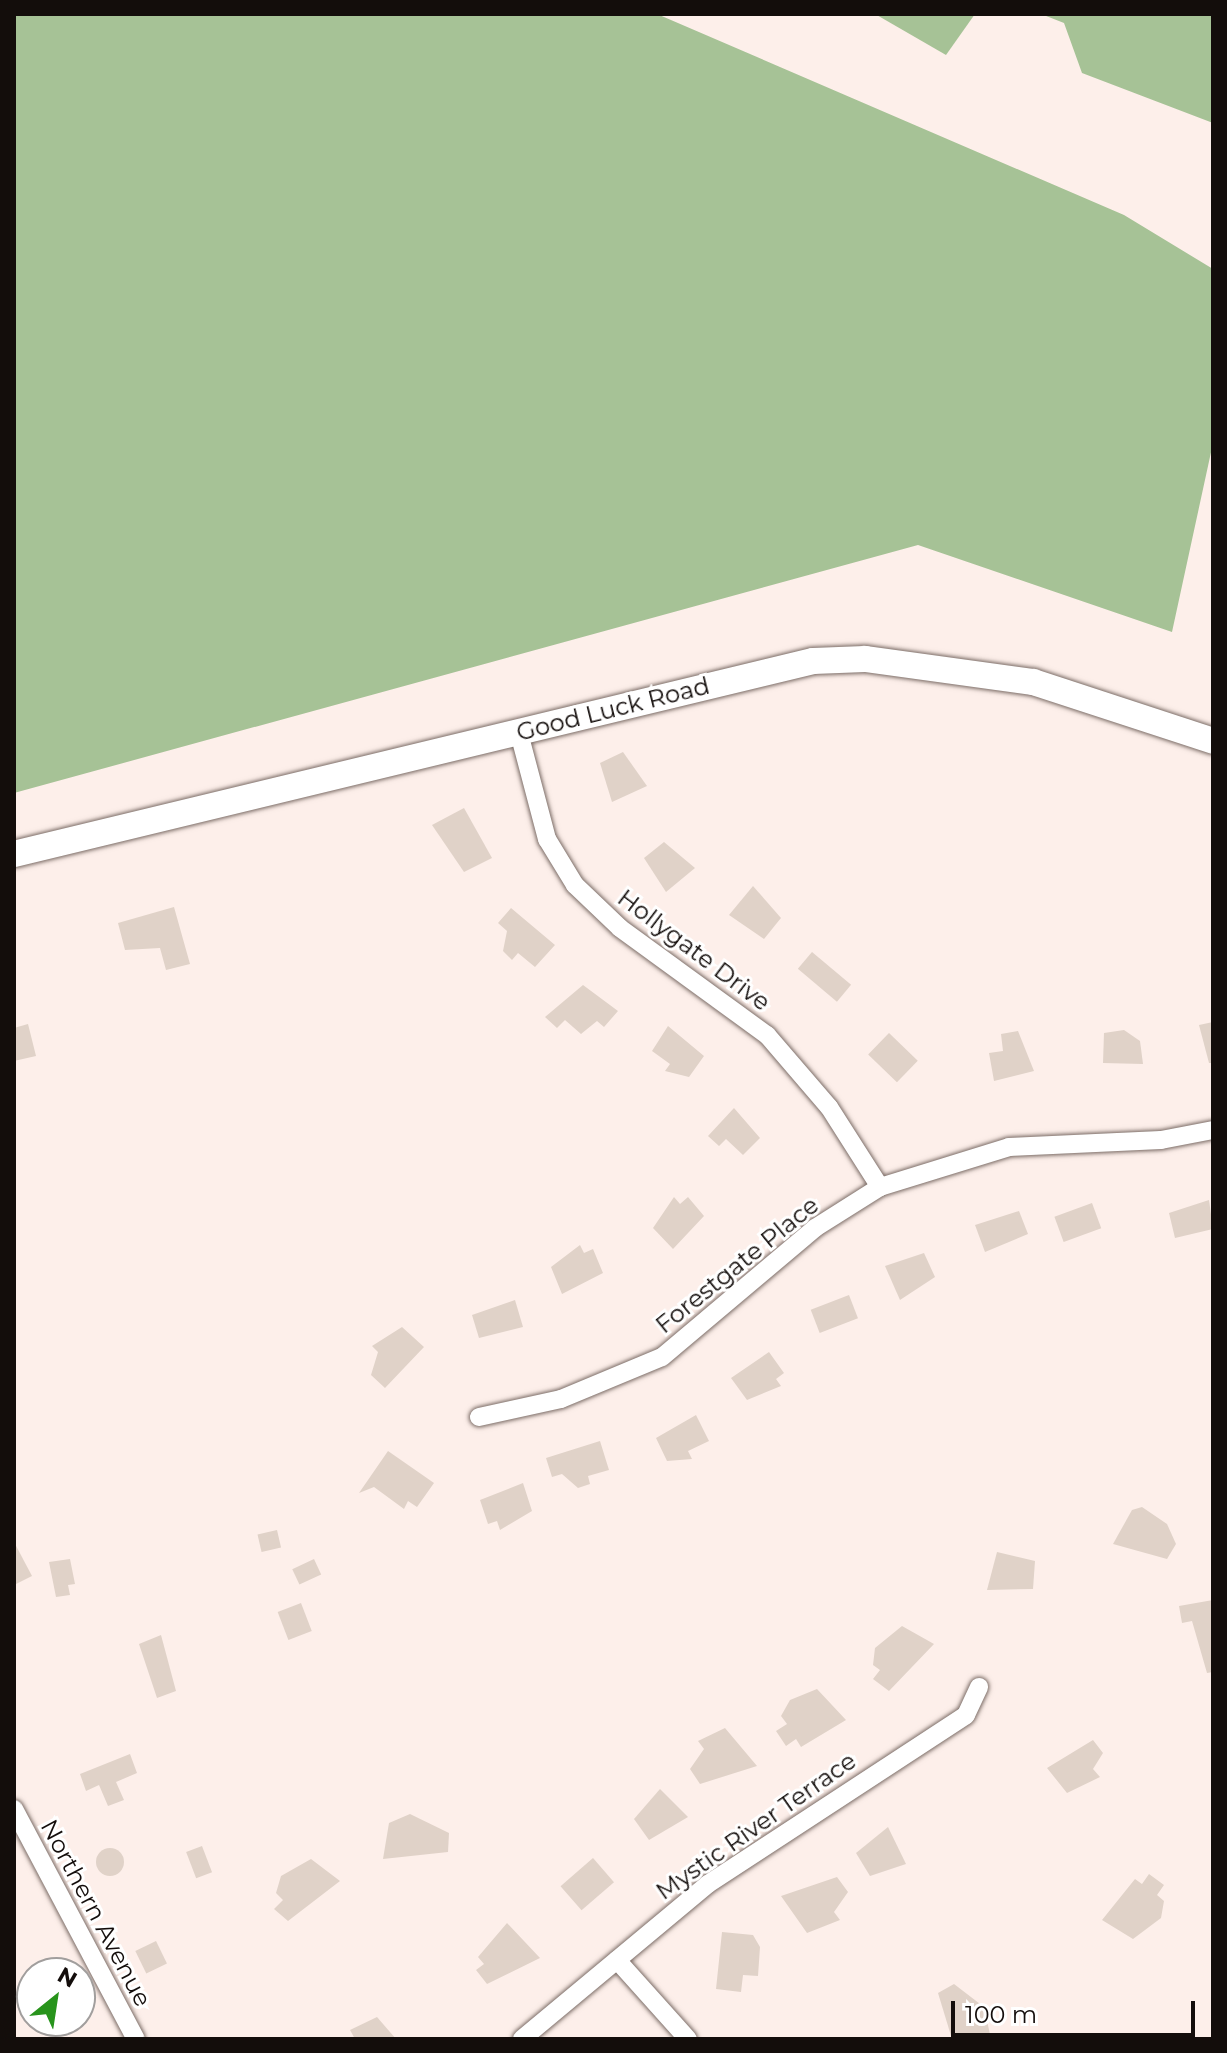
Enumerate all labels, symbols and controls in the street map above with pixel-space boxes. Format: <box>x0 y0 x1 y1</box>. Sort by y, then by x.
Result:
street label: Good Luck Road <box>513 671 713 747</box>
street label: Hollygate Drive <box>612 883 776 1017</box>
street label: Forestgate Place <box>650 1191 824 1339</box>
street label: Mystic River Terrace <box>651 1746 861 1906</box>
street label: Northern Avenue <box>35 1815 157 2011</box>
north arrow <box>16 1957 96 2037</box>
scale bar <box>955 1985 1199 2035</box>
text: 100 m <box>965 2000 1037 2029</box>

